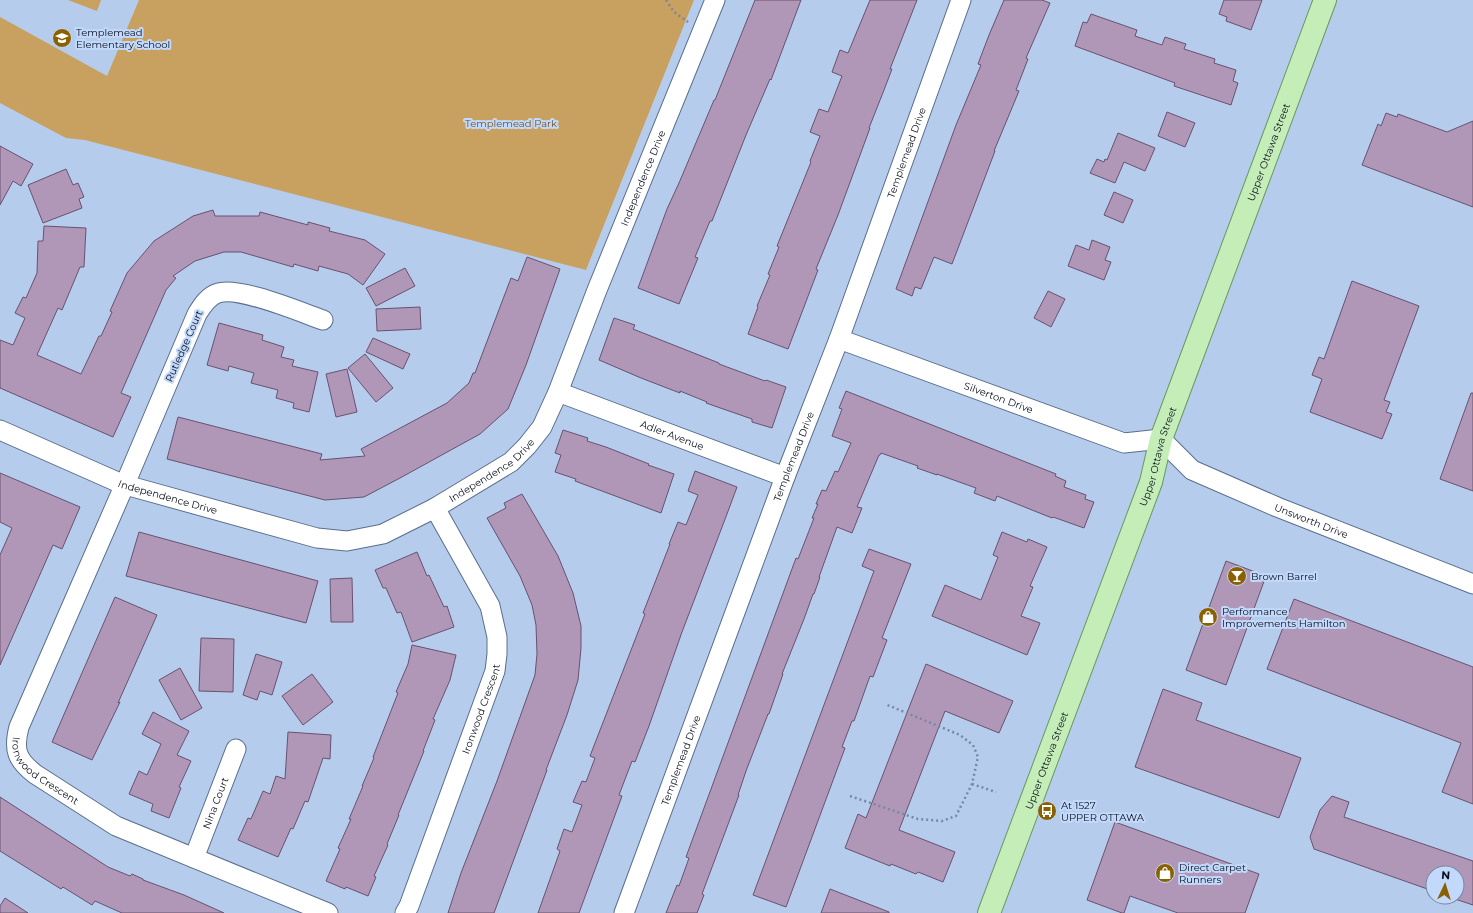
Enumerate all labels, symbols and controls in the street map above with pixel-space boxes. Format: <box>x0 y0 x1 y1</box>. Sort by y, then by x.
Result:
place label: Templemead Elementary School <box>76 26 170 51</box>
school or university icon: Templemead Elementary School <box>51 27 73 49</box>
street label: Upper Ottawa Street <box>1244 101 1292 203</box>
street label: Templemead Drive <box>884 106 928 200</box>
park label: Templemead Park <box>465 117 557 130</box>
street label: Independence Drive <box>617 128 668 228</box>
street label: Rutledge Court <box>162 308 206 384</box>
street label: Silverton Drive <box>962 379 1035 416</box>
street label: Upper Ottawa Street <box>1136 405 1179 508</box>
street label: Templemead Drive <box>770 409 817 503</box>
street label: Adler Avenue <box>639 417 706 453</box>
street label: Independence Drive <box>446 436 537 505</box>
street label: Independence Drive <box>116 477 219 517</box>
street label: Unsworth Drive <box>1273 500 1350 541</box>
bar icon: Brown Barrel <box>1226 565 1248 587</box>
place label: Brown Barrel <box>1251 570 1317 583</box>
place label: Performance Improvements Hamilton <box>1222 605 1346 630</box>
shop icon: Performance Improvements Hamilton <box>1197 606 1219 628</box>
street label: Ironwood Crescent <box>459 663 502 756</box>
street label: Upper Ottawa Street <box>1022 710 1071 811</box>
street label: Templemead Drive <box>658 713 703 807</box>
street label: Ironwood Crescent <box>10 736 81 807</box>
street label: Nina Court <box>199 775 231 831</box>
place label: At 1527 UPPER OTTAWA <box>1061 799 1145 824</box>
bus stop icon: At 1527 UPPER OTTAWA <box>1036 800 1058 822</box>
place label: Direct Carpet Runners <box>1179 861 1246 886</box>
shop icon: Direct Carpet Runners <box>1154 862 1176 884</box>
north arrow <box>1425 865 1465 905</box>
text: N <box>1441 868 1451 882</box>

